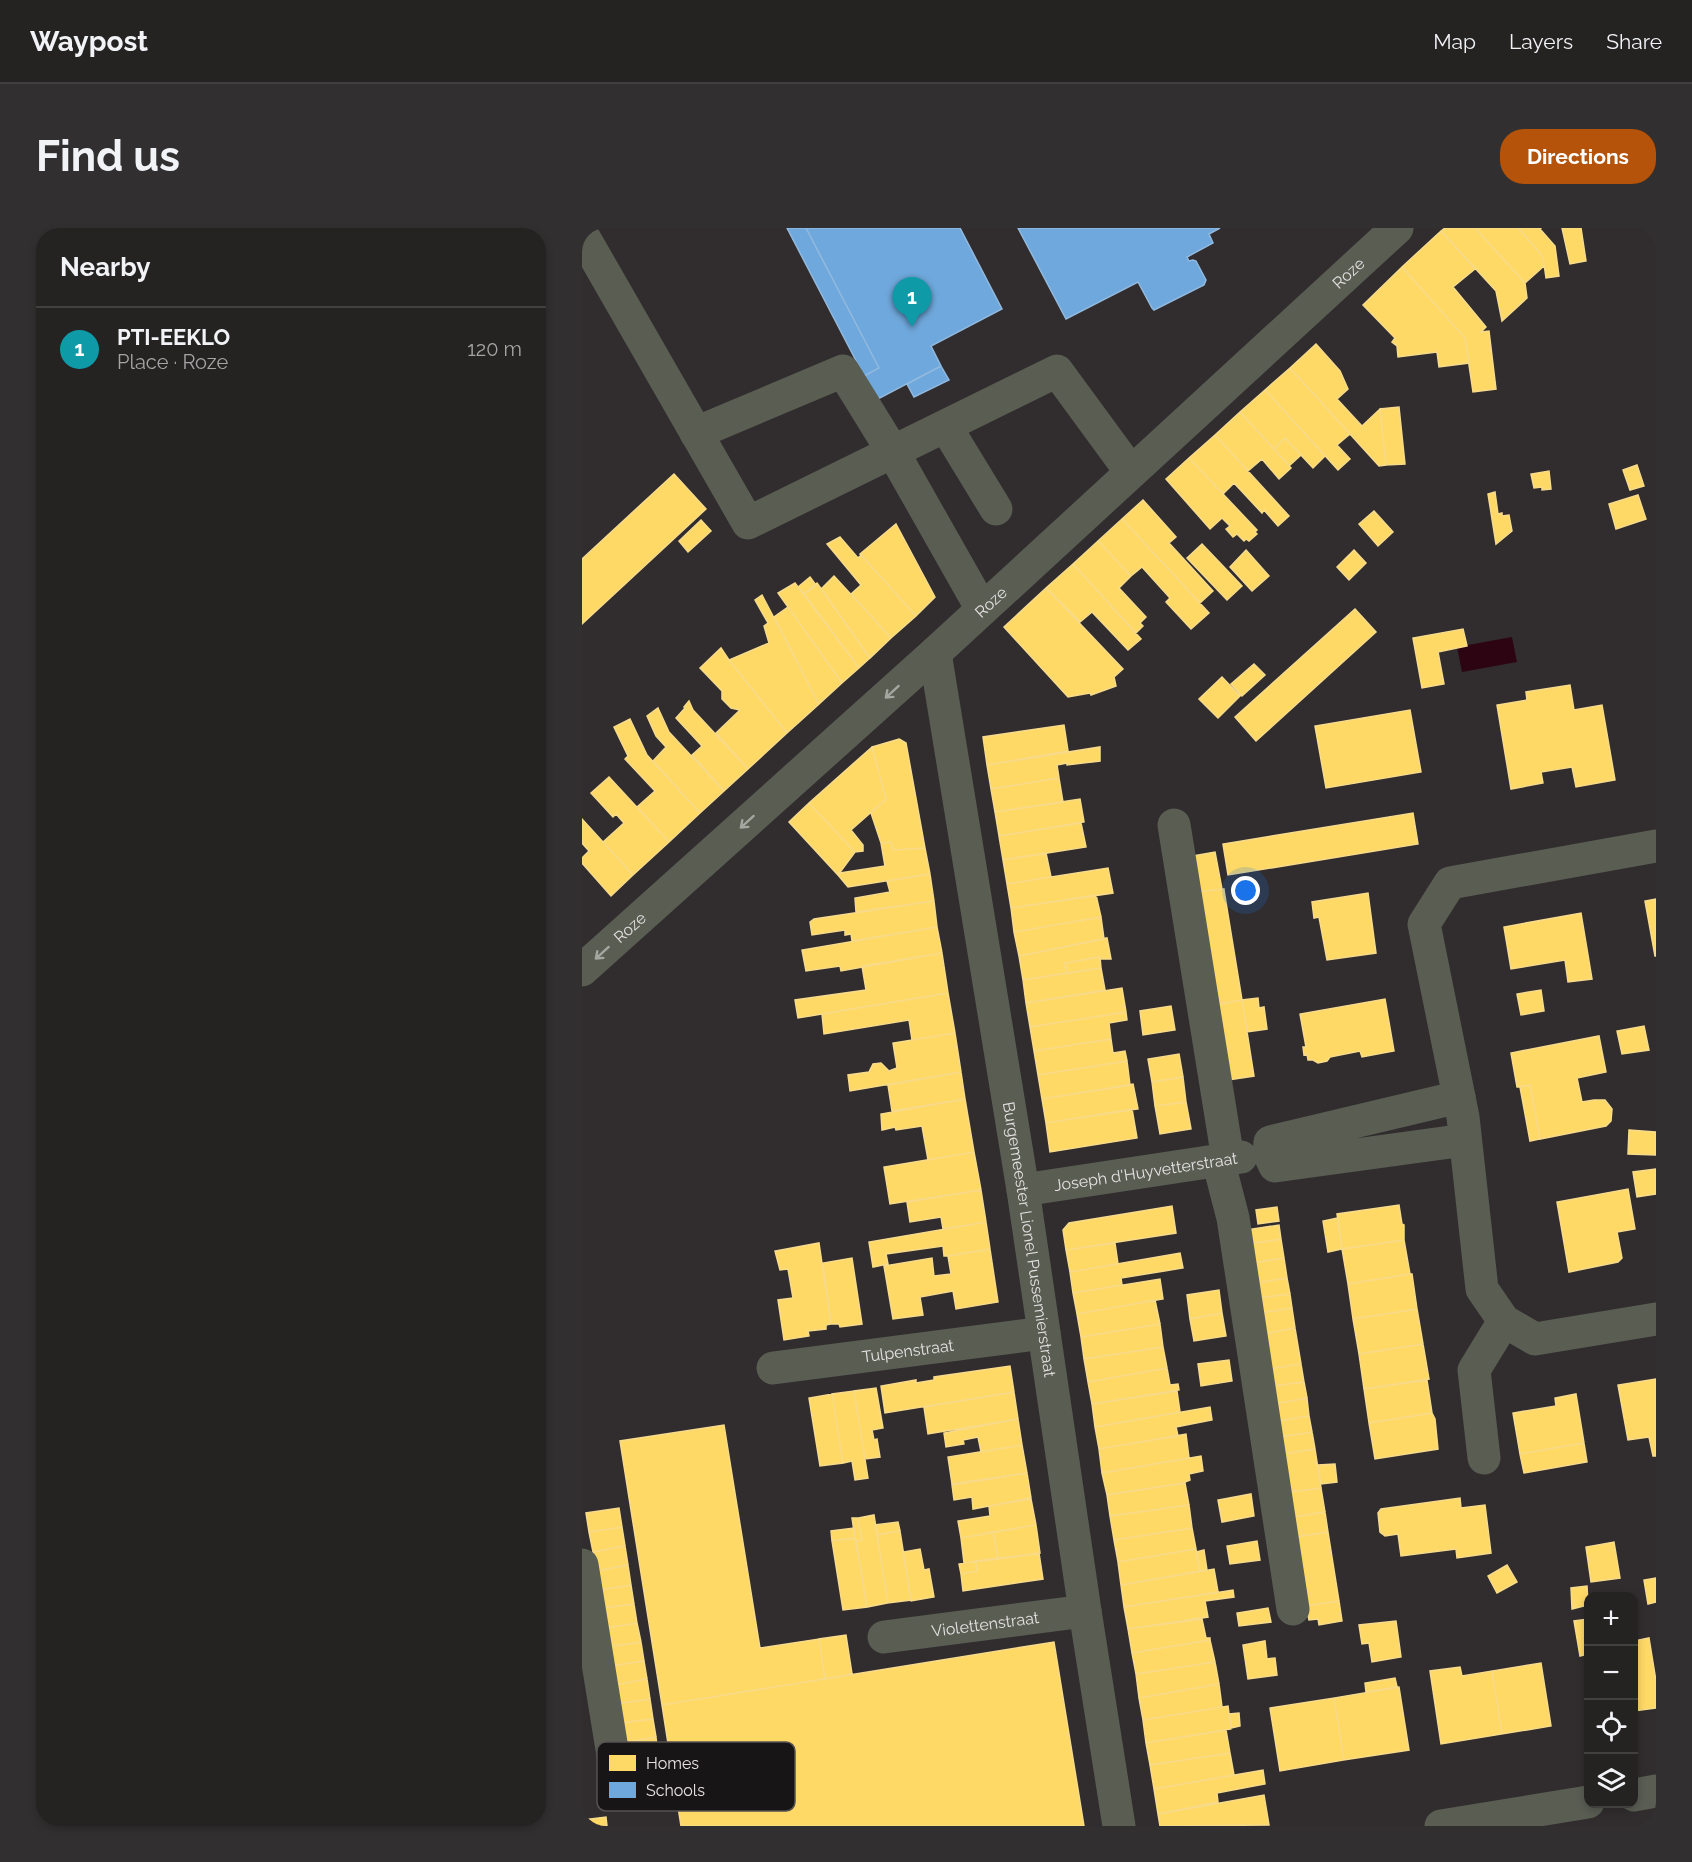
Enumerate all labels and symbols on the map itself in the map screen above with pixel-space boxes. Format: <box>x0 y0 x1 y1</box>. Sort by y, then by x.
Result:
street label: Roze <box>1329 254 1369 293</box>
pin: 1 <box>892 278 932 327</box>
street label: Roze <box>971 583 1011 622</box>
one-way arrow <box>884 685 899 699</box>
one-way arrow <box>739 815 754 829</box>
your location <box>1231 876 1260 905</box>
street label: Roze <box>610 908 650 947</box>
one-way arrow <box>594 946 609 960</box>
street label: Burgemeester Lionel Pussemierstraat <box>999 1100 1060 1379</box>
street label: Joseph d'Huyvetterstraat <box>1053 1149 1239 1195</box>
street label: Tulpenstraat <box>861 1336 956 1366</box>
street label: Violettenstraat <box>930 1608 1041 1641</box>
legend <box>597 1742 795 1811</box>
text: Homes <box>646 1754 699 1773</box>
text: Schools <box>646 1781 705 1800</box>

